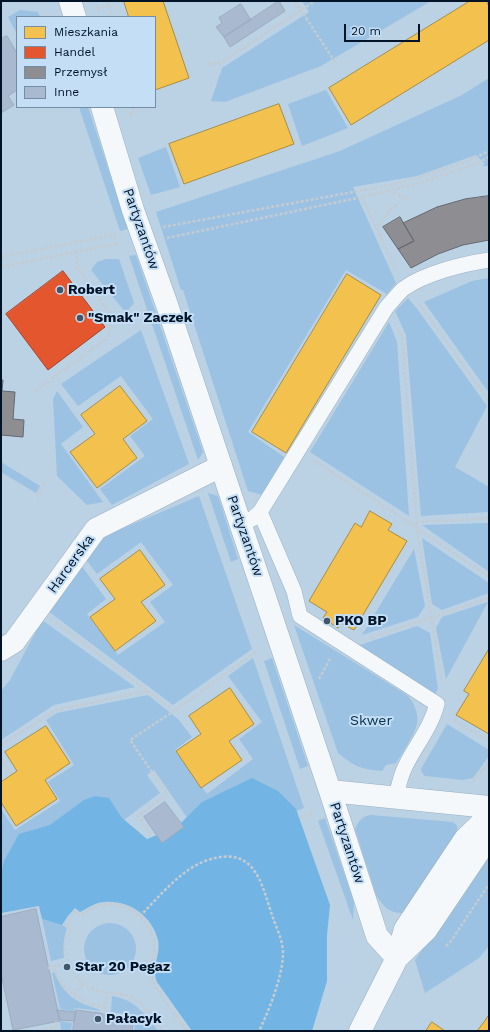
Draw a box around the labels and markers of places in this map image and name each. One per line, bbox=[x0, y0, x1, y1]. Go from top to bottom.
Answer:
place label: Robert bbox=[68, 282, 115, 298]
marker: Robert bbox=[55, 285, 65, 295]
place label: "Smak" Zaczek bbox=[88, 310, 192, 326]
marker: "Smak" Zaczek bbox=[75, 313, 85, 323]
place label: PKO BP bbox=[335, 613, 387, 629]
marker: PKO BP bbox=[322, 616, 332, 626]
place label: Star 20 Pegaz bbox=[75, 959, 170, 975]
marker: Star 20 Pegaz bbox=[62, 962, 72, 972]
place label: Pałacyk bbox=[106, 1011, 162, 1027]
marker: Pałacyk bbox=[93, 1014, 103, 1024]

